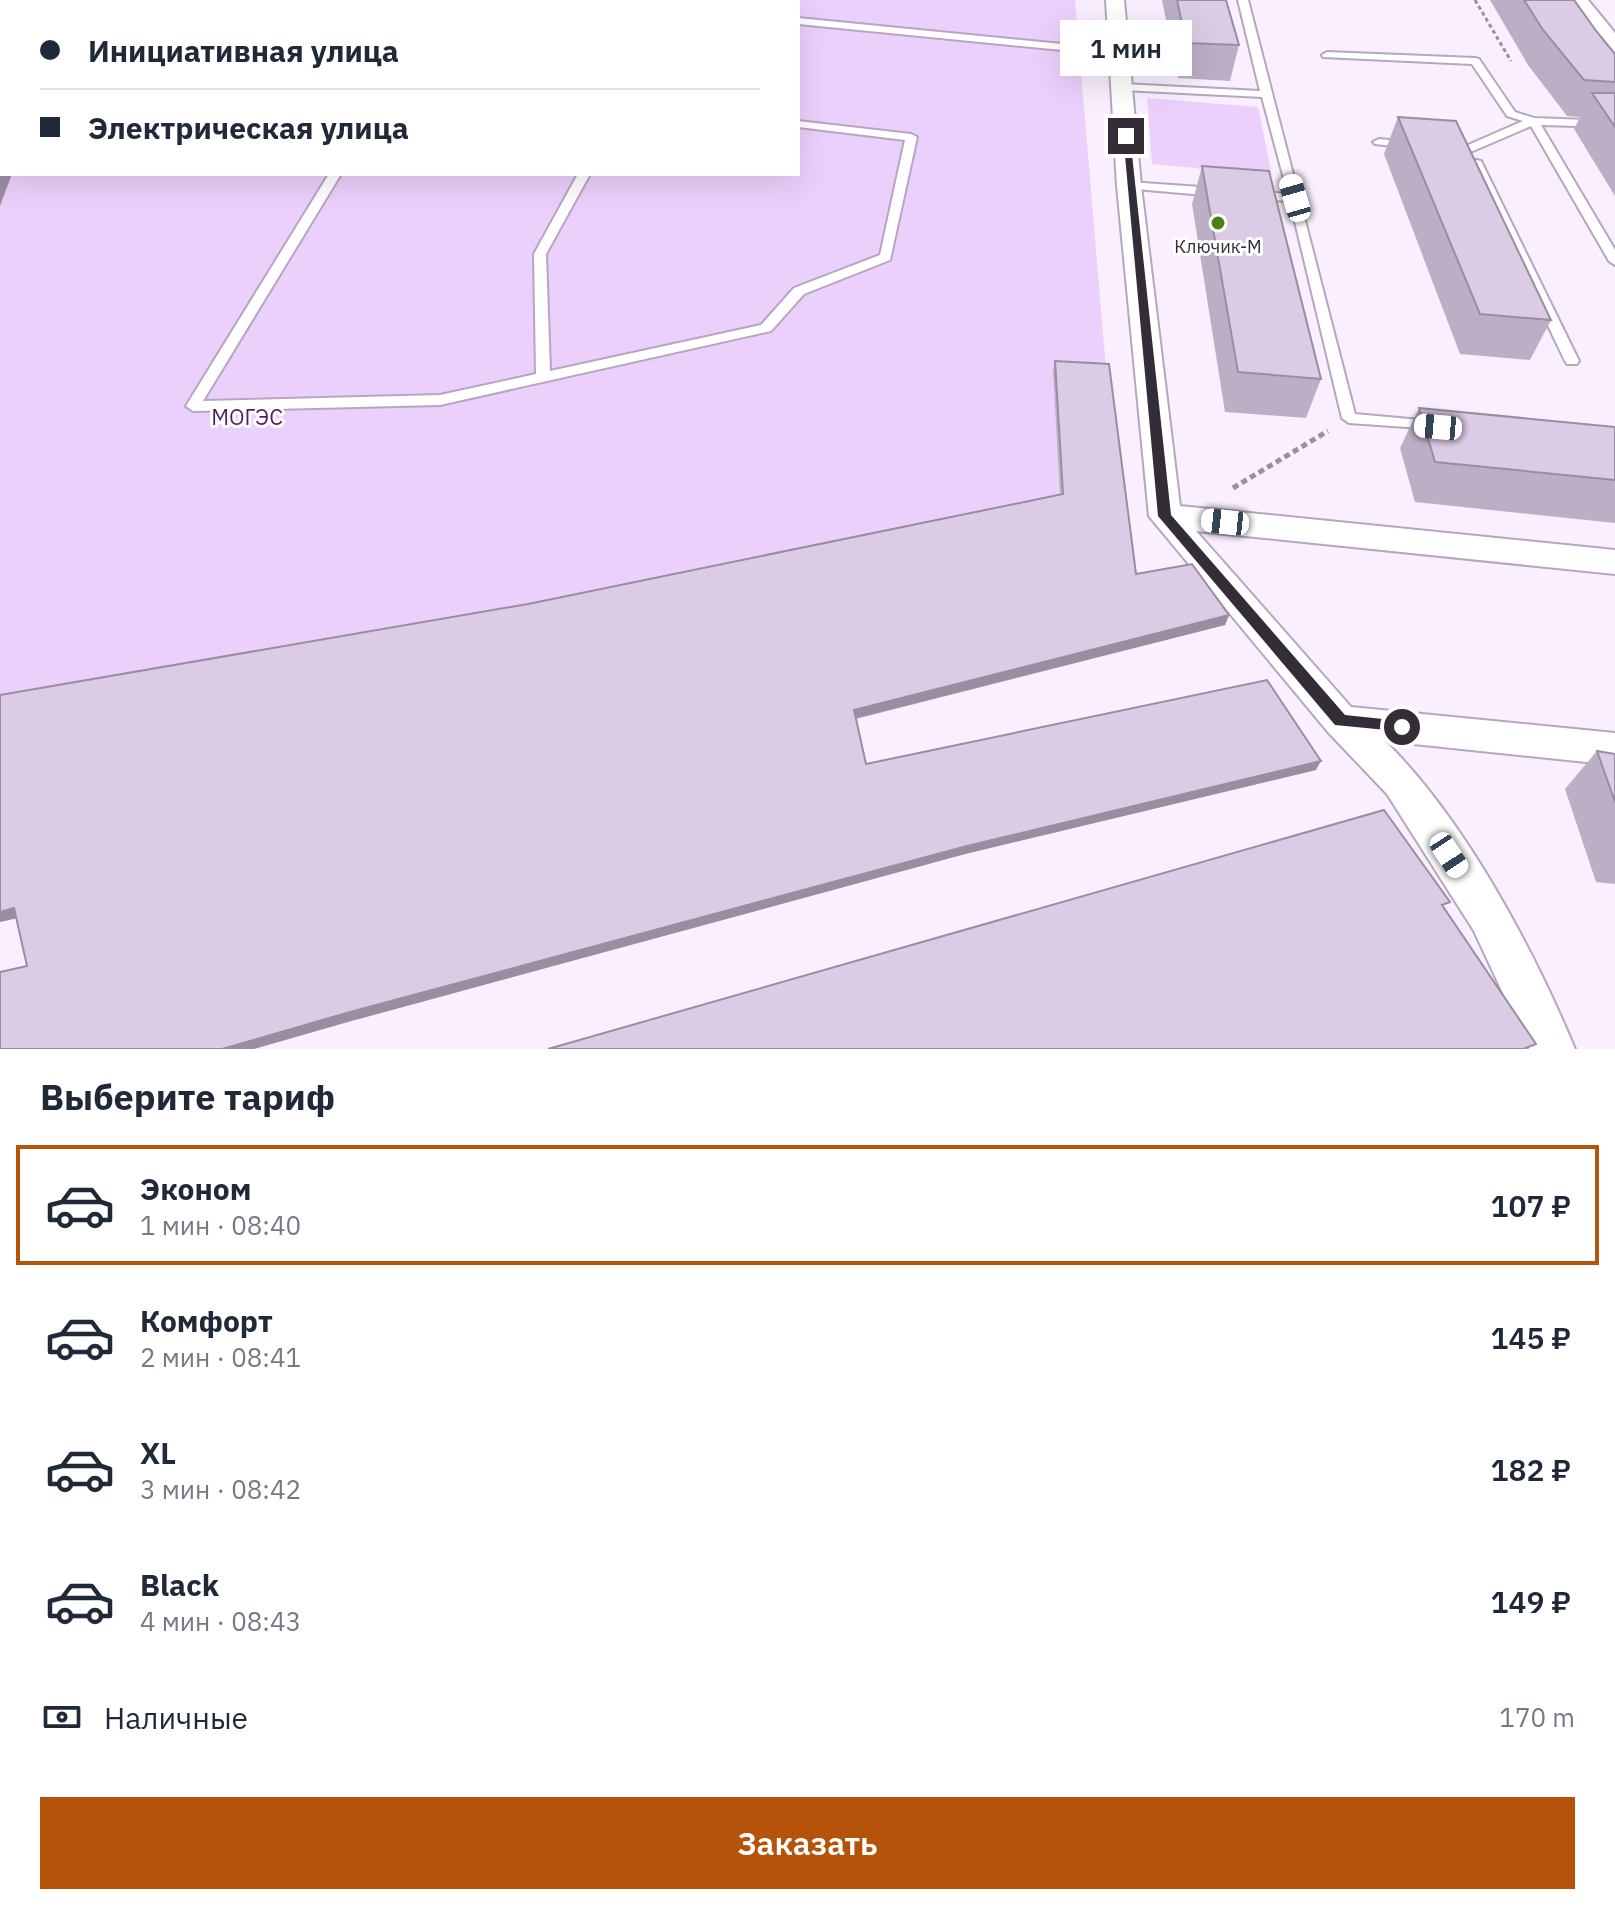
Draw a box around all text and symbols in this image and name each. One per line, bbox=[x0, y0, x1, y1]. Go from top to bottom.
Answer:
callout: 1 мин bbox=[1060, 20, 1192, 76]
text: Инициативная улица bbox=[88, 31, 399, 70]
text: 1 мин bbox=[1090, 31, 1162, 65]
text: Электрическая улица bbox=[88, 108, 409, 147]
route end bbox=[1108, 118, 1144, 154]
car bbox=[1277, 172, 1313, 224]
marker: Ключик-М bbox=[1209, 214, 1227, 232]
place label: Ключик-М bbox=[1174, 235, 1262, 258]
park label: МОГЭС bbox=[211, 402, 283, 431]
car bbox=[1413, 413, 1463, 441]
car bbox=[1200, 508, 1250, 536]
route start bbox=[1384, 709, 1420, 745]
car bbox=[1426, 828, 1472, 882]
text: Выберите тариф bbox=[40, 1073, 335, 1120]
icon: car bbox=[44, 1169, 116, 1241]
text: Эконом bbox=[140, 1169, 251, 1208]
text: 107 ₽ bbox=[1490, 1186, 1571, 1225]
text: 1 мин · 08:40 bbox=[140, 1208, 301, 1242]
icon: car bbox=[44, 1301, 116, 1373]
text: Комфорт bbox=[140, 1301, 273, 1340]
text: 145 ₽ bbox=[1490, 1318, 1571, 1357]
text: 2 мин · 08:41 bbox=[140, 1340, 301, 1374]
icon: car bbox=[44, 1433, 116, 1505]
text: XL bbox=[140, 1433, 176, 1472]
text: 182 ₽ bbox=[1490, 1450, 1571, 1489]
text: 3 мин · 08:42 bbox=[140, 1472, 301, 1506]
icon: car bbox=[44, 1565, 116, 1637]
text: Black bbox=[140, 1565, 219, 1604]
text: 149 ₽ bbox=[1490, 1582, 1571, 1621]
text: 4 мин · 08:43 bbox=[140, 1604, 301, 1638]
icon: cash bbox=[40, 1695, 84, 1739]
text: Наличные bbox=[104, 1698, 248, 1737]
text: 170 m bbox=[1499, 1700, 1575, 1734]
button: Заказать bbox=[40, 1797, 1575, 1889]

